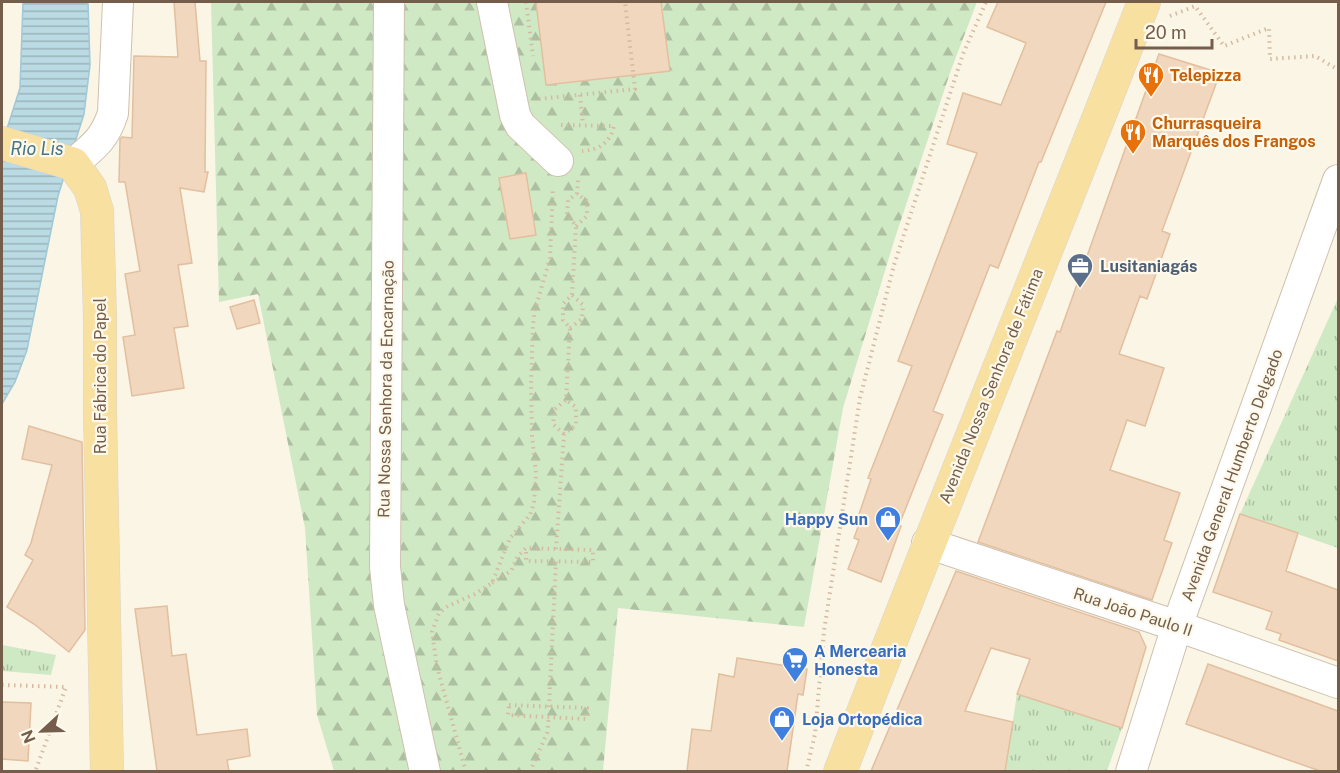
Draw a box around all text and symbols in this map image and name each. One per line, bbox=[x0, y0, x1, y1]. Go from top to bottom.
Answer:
scale bar bbox=[1136, 12, 1212, 50]
text: 20 m bbox=[1145, 22, 1187, 43]
restaurant icon: Telepizza bbox=[1136, 60, 1166, 98]
place label: Telepizza bbox=[1170, 66, 1241, 85]
place label: Churrasqueira Marquês dos Frangos bbox=[1152, 114, 1316, 151]
restaurant icon: Churrasqueira Marquês dos Frangos bbox=[1118, 117, 1148, 155]
water label: Rio Lis bbox=[10, 138, 64, 159]
office icon: Lusitaniagás bbox=[1065, 251, 1095, 289]
place label: Lusitaniagás bbox=[1100, 257, 1197, 276]
street label: Rua Nossa Senhora da Encarnação bbox=[374, 260, 398, 518]
street label: Avenida Nossa Senhora de Fátima bbox=[935, 266, 1047, 506]
street label: Rua Fábrica do Papel bbox=[91, 298, 110, 454]
street label: Avenida General Humberto Delgado bbox=[1177, 346, 1287, 604]
shop icon: Happy Sun bbox=[873, 504, 903, 542]
place label: Happy Sun bbox=[785, 510, 868, 529]
street label: Rua João Paulo II bbox=[1071, 584, 1195, 640]
place label: A Mercearia Honesta bbox=[814, 642, 906, 679]
supermarket icon: A Mercearia Honesta bbox=[780, 645, 810, 683]
north arrow bbox=[12, 701, 72, 761]
shop icon: Loja Ortopédica bbox=[767, 704, 797, 742]
place label: Loja Ortopédica bbox=[802, 710, 922, 729]
text: N bbox=[17, 727, 40, 746]

